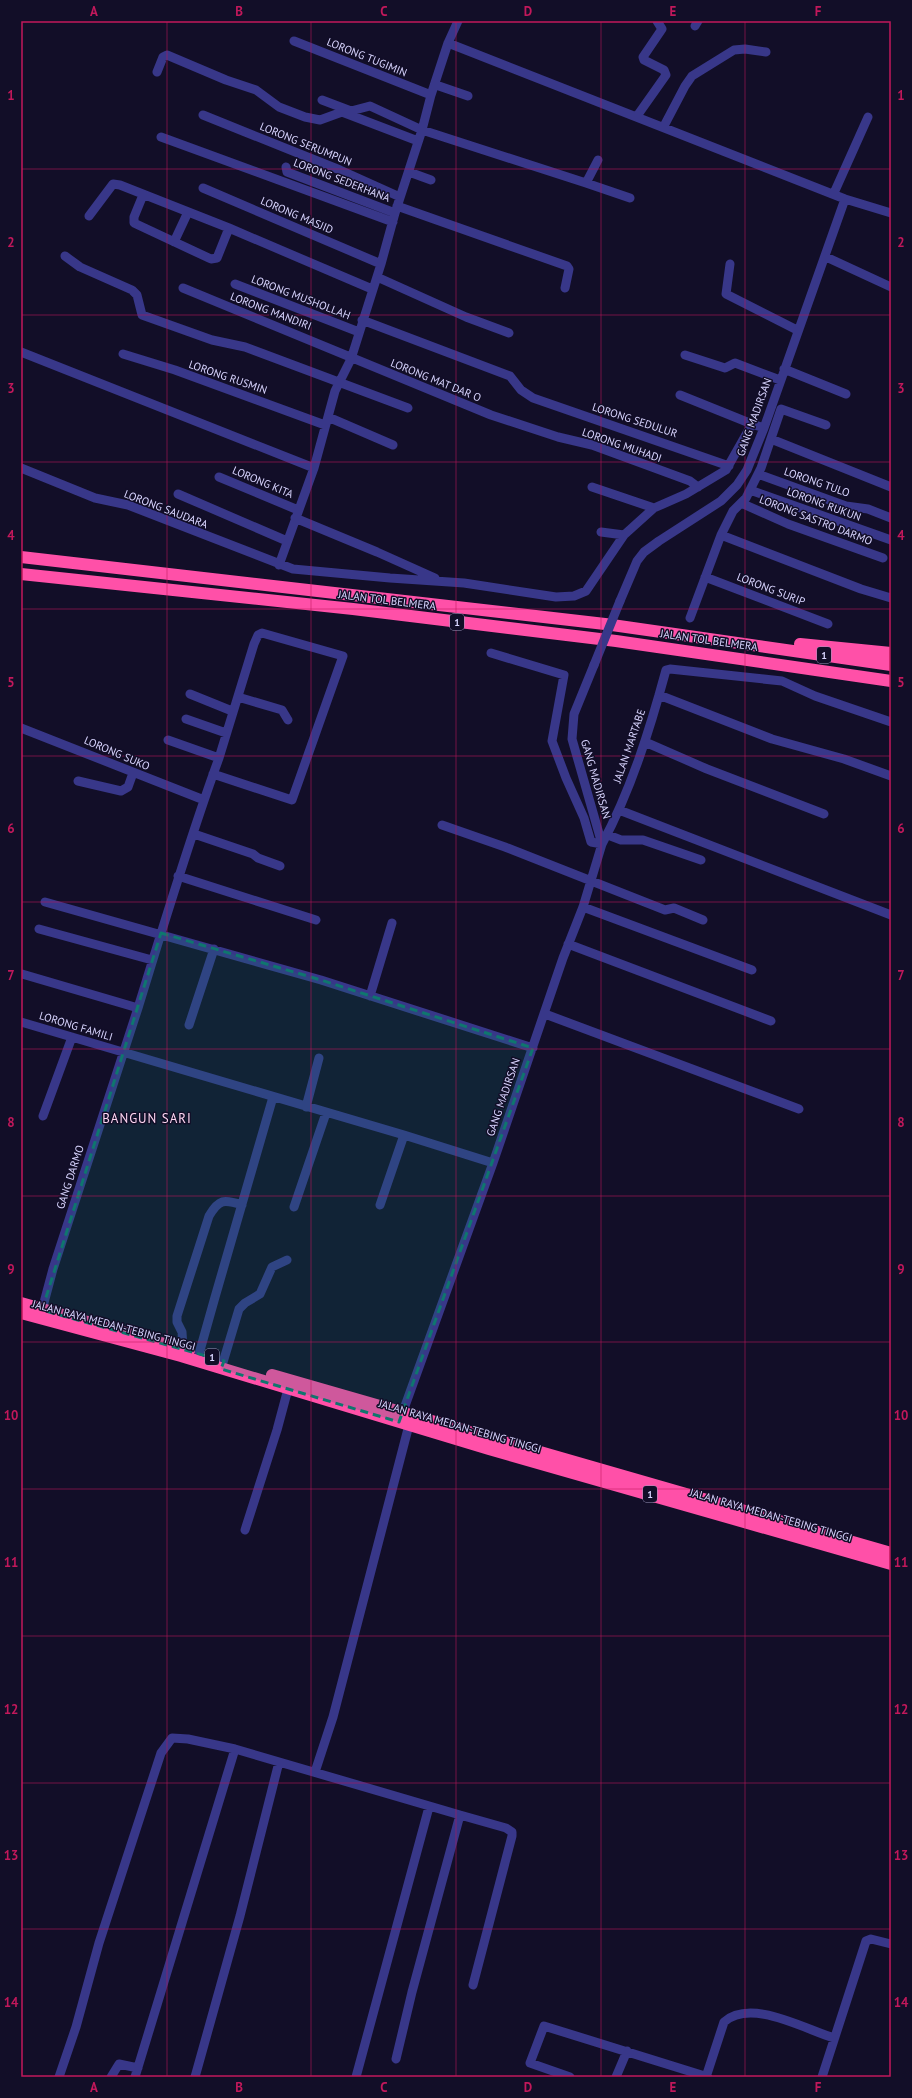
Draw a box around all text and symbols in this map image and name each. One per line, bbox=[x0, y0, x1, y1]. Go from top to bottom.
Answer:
text: A bbox=[90, 3, 98, 20]
text: B bbox=[235, 3, 243, 20]
text: C bbox=[380, 3, 388, 20]
text: D bbox=[524, 3, 532, 20]
text: E bbox=[670, 3, 677, 20]
text: F bbox=[815, 3, 822, 20]
street label: LORONG TUGIMIN bbox=[325, 35, 409, 79]
text: 1 bbox=[7, 87, 15, 104]
text: 1 bbox=[897, 87, 905, 104]
street label: LORONG SERUMPUN bbox=[258, 119, 354, 169]
street label: LORONG SEDERHANA bbox=[292, 155, 393, 205]
street label: LORONG MASJID bbox=[258, 193, 336, 237]
text: 2 bbox=[7, 234, 15, 251]
text: 2 bbox=[897, 234, 905, 251]
street label: LORONG MUSHOLLAH bbox=[249, 272, 353, 322]
street label: LORONG MANDIRI bbox=[228, 289, 314, 333]
street label: LORONG MAT DAR O bbox=[389, 355, 483, 405]
street label: LORONG RUSMIN bbox=[187, 357, 269, 397]
street label: GANG MADIRSAN bbox=[733, 376, 775, 458]
text: 3 bbox=[7, 380, 15, 397]
text: 3 bbox=[897, 380, 905, 397]
street label: LORONG SEDULUR bbox=[591, 400, 680, 440]
street label: LORONG MUHADI bbox=[580, 425, 664, 465]
street label: LORONG KITA bbox=[230, 463, 296, 501]
street label: LORONG TULO bbox=[782, 464, 852, 500]
street label: LORONG RUKUN bbox=[785, 484, 863, 524]
street label: LORONG SAUDARA bbox=[122, 487, 210, 532]
street label: LORONG SASTRO DARMO bbox=[757, 492, 875, 548]
text: 4 bbox=[7, 527, 15, 544]
text: 4 bbox=[897, 527, 905, 544]
street label: LORONG SURIP bbox=[735, 570, 807, 608]
street label: JALAN TOL BELMERA bbox=[336, 587, 437, 613]
road number: 1 bbox=[450, 614, 464, 630]
street label: JALAN TOL BELMERA bbox=[658, 626, 759, 654]
road number: 1 bbox=[817, 647, 831, 663]
text: 5 bbox=[7, 674, 15, 691]
text: 5 bbox=[897, 674, 905, 691]
street label: JALAN MARTABE bbox=[609, 707, 648, 786]
street label: LORONG SUKO bbox=[82, 733, 152, 773]
street label: GANG MADIRSAN bbox=[578, 738, 614, 820]
text: 6 bbox=[7, 820, 15, 837]
text: 6 bbox=[897, 820, 905, 837]
text: 7 bbox=[7, 967, 15, 984]
text: 7 bbox=[897, 967, 905, 984]
street label: LORONG FAMILI bbox=[38, 1008, 114, 1044]
street label: GANG MADIRSAN bbox=[483, 1056, 523, 1138]
district label: BANGUN SARI bbox=[102, 1110, 192, 1127]
text: 8 bbox=[7, 1114, 15, 1131]
text: 8 bbox=[897, 1114, 905, 1131]
street label: GANG DARMO bbox=[53, 1143, 87, 1211]
text: 9 bbox=[7, 1261, 15, 1278]
text: 9 bbox=[897, 1261, 905, 1278]
street label: JALAN RAYA MEDAN-TEBING TINGGI bbox=[30, 1296, 197, 1354]
road number: 1 bbox=[205, 1349, 219, 1365]
street label: JALAN RAYA MEDAN-TEBING TINGGI bbox=[376, 1396, 543, 1456]
text: 10 bbox=[4, 1407, 18, 1424]
text: 10 bbox=[894, 1407, 908, 1424]
street label: JALAN RAYA MEDAN-TEBING TINGGI bbox=[687, 1485, 854, 1545]
road number: 1 bbox=[643, 1486, 657, 1502]
text: 11 bbox=[4, 1554, 18, 1571]
text: 11 bbox=[894, 1554, 908, 1571]
text: 12 bbox=[4, 1701, 18, 1718]
text: 12 bbox=[894, 1701, 908, 1718]
text: 13 bbox=[4, 1847, 18, 1864]
text: 13 bbox=[894, 1847, 908, 1864]
text: 14 bbox=[4, 1994, 19, 2011]
text: 14 bbox=[894, 1994, 909, 2011]
text: A bbox=[90, 2079, 98, 2096]
text: B bbox=[235, 2079, 243, 2096]
text: C bbox=[380, 2079, 388, 2096]
text: D bbox=[524, 2079, 532, 2096]
text: E bbox=[670, 2079, 677, 2096]
text: F bbox=[815, 2079, 822, 2096]

